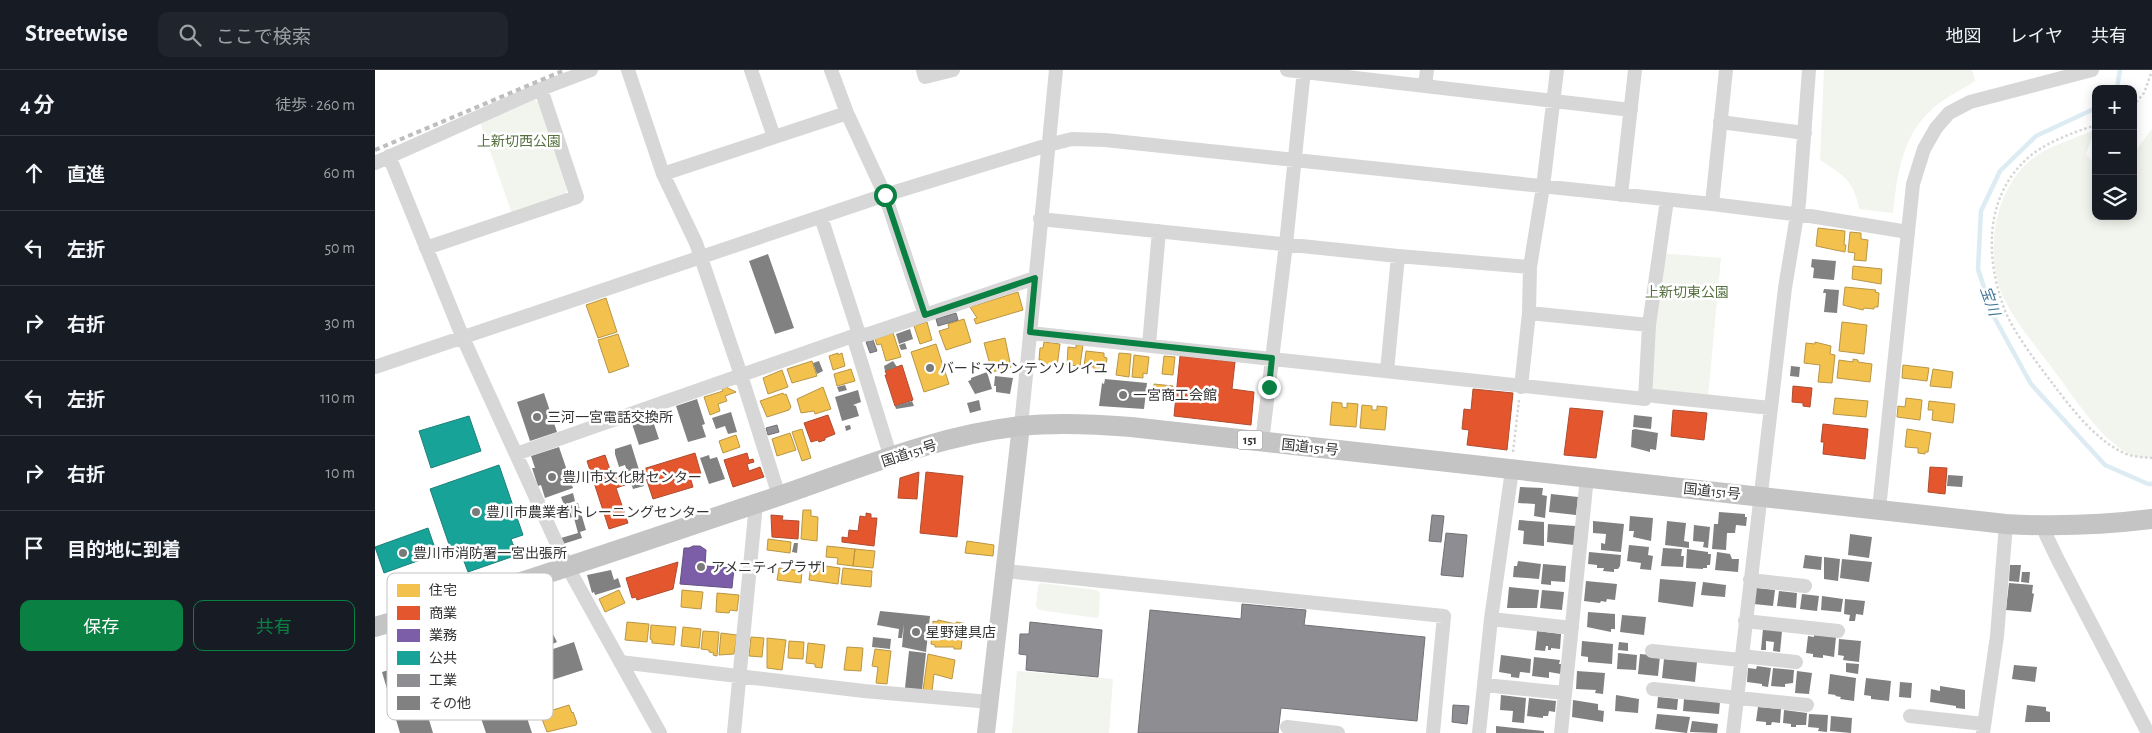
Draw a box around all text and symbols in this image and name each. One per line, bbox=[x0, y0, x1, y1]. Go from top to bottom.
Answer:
search box bbox=[158, 12, 508, 57]
icon: search bbox=[176, 21, 204, 49]
text: Streetwise bbox=[25, 22, 128, 46]
text: ここで検索 bbox=[216, 28, 311, 47]
text: 地図 bbox=[1946, 28, 1982, 46]
text: レイヤ bbox=[2010, 28, 2063, 46]
text: 共有 bbox=[2091, 28, 2127, 46]
map controls bbox=[2092, 85, 2137, 220]
button: + bbox=[2092, 85, 2137, 130]
text: 4 分 bbox=[20, 95, 55, 116]
text: 徒歩 · 260 m bbox=[275, 97, 355, 113]
button: − bbox=[2092, 130, 2137, 175]
park label: 上新切西公園 bbox=[477, 134, 561, 149]
icon: ahead bbox=[20, 159, 48, 187]
text: 60 m bbox=[324, 165, 355, 181]
text: 直進 bbox=[67, 166, 105, 185]
button: layers bbox=[2092, 175, 2137, 220]
route start bbox=[874, 184, 897, 207]
icon: left bbox=[20, 234, 48, 262]
text: 50 m bbox=[324, 240, 355, 256]
text: 左折 bbox=[67, 241, 105, 260]
water label: 宝川 bbox=[1977, 284, 2003, 320]
park label: 上新切東公園 bbox=[1645, 285, 1729, 300]
icon: right bbox=[20, 309, 48, 337]
text: 30 m bbox=[325, 315, 355, 331]
text: 右折 bbox=[67, 316, 105, 335]
place label: バードマウンテンソレイユ bbox=[940, 361, 1108, 376]
marker: バードマウンテンソレイユ bbox=[924, 362, 936, 374]
route end bbox=[1258, 376, 1281, 399]
icon: left bbox=[20, 384, 48, 412]
place label: 一宮商工会館 bbox=[1133, 388, 1217, 403]
marker: 一宮商工会館 bbox=[1117, 389, 1129, 401]
text: 110 m bbox=[320, 390, 355, 406]
text: 左折 bbox=[67, 391, 105, 410]
place label: 三河一宮電話交換所 bbox=[547, 409, 673, 425]
marker: 三河一宮電話交換所 bbox=[531, 411, 543, 423]
road number: 151 bbox=[1237, 430, 1263, 450]
street label: 国道151号 bbox=[880, 437, 939, 469]
street label: 国道151号 bbox=[1281, 437, 1339, 458]
icon: right bbox=[20, 459, 48, 487]
text: 10 m bbox=[326, 465, 355, 481]
text: 右折 bbox=[67, 466, 105, 485]
place label: 豊川市文化財センター bbox=[562, 470, 702, 485]
marker: 豊川市文化財センター bbox=[546, 471, 558, 483]
street label: 国道151号 bbox=[1683, 481, 1741, 502]
place label: 豊川市農業者トレーニングセンター bbox=[486, 505, 710, 520]
marker: 豊川市農業者トレーニングセンター bbox=[470, 506, 482, 518]
icon: arrive bbox=[20, 534, 48, 562]
text: 目的地に到着 bbox=[67, 541, 181, 560]
place label: 豊川市消防署一宮出張所 bbox=[413, 546, 567, 561]
marker: 豊川市消防署一宮出張所 bbox=[397, 547, 409, 559]
place label: アメニティプラザI bbox=[711, 560, 825, 575]
marker: アメニティプラザI bbox=[695, 561, 707, 573]
legend bbox=[387, 573, 553, 720]
text: 住宅 bbox=[429, 583, 457, 598]
button: 保存 bbox=[20, 600, 183, 651]
button: 共有 bbox=[193, 600, 355, 651]
text: 商業 bbox=[429, 606, 457, 621]
place label: 星野建具店 bbox=[926, 625, 996, 640]
marker: 星野建具店 bbox=[910, 626, 922, 638]
text: 業務 bbox=[429, 628, 457, 643]
text: 公共 bbox=[429, 651, 457, 666]
text: 工業 bbox=[429, 673, 457, 688]
text: その他 bbox=[429, 696, 471, 711]

